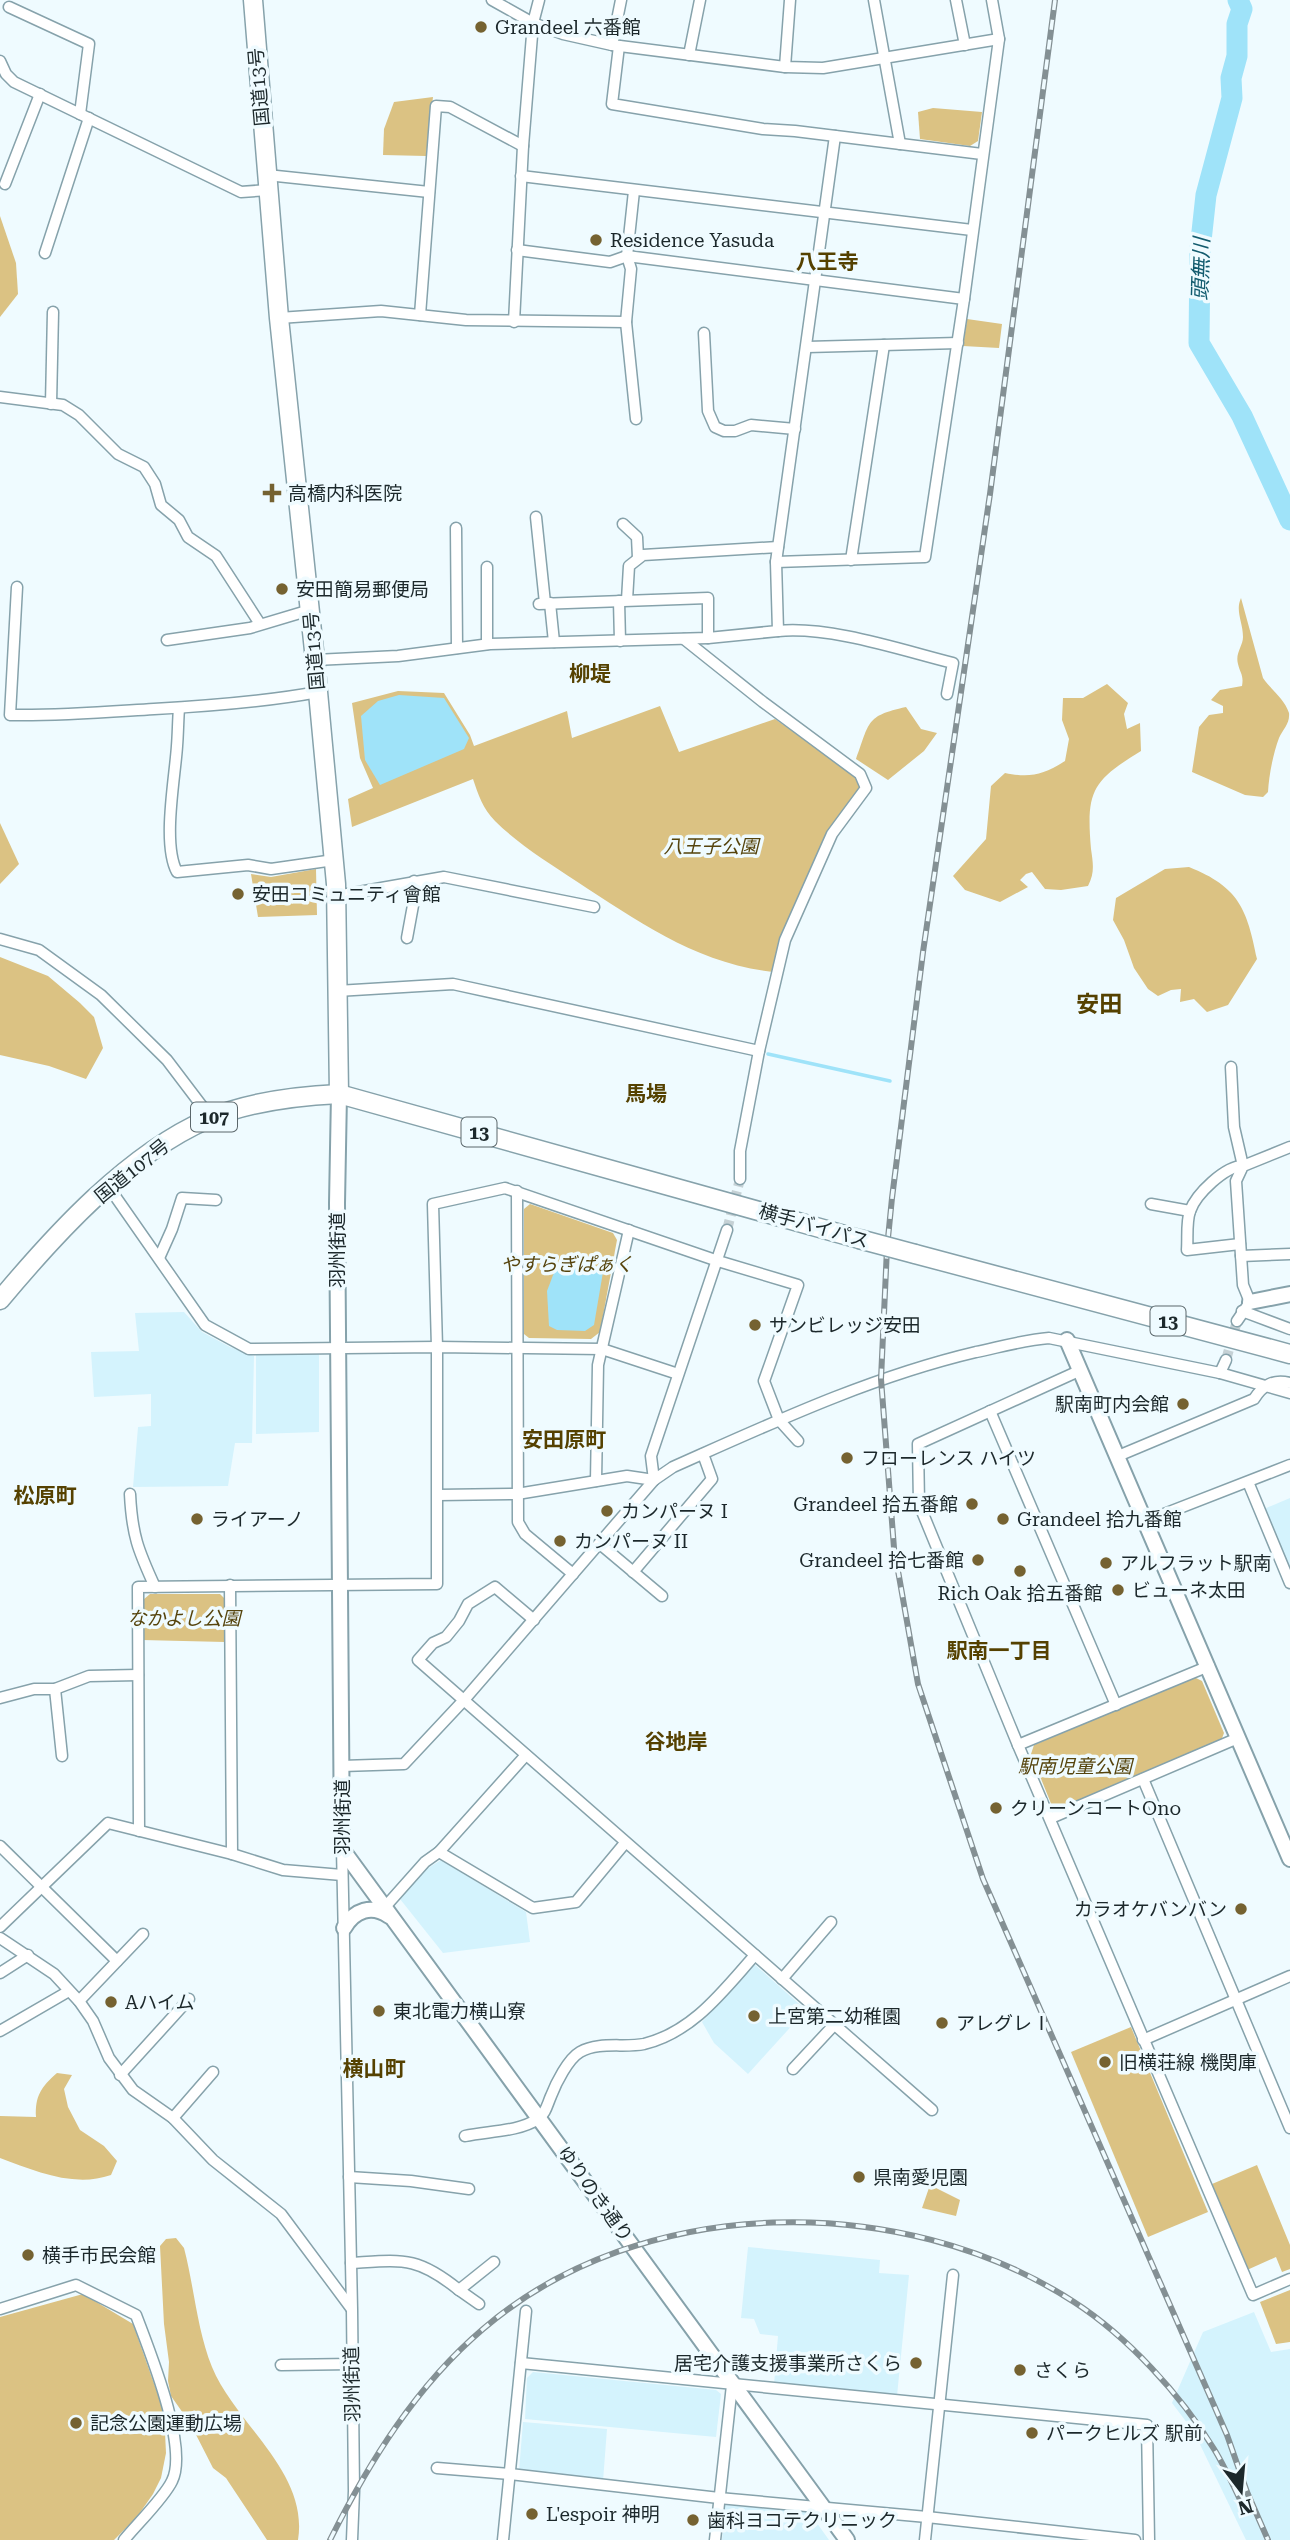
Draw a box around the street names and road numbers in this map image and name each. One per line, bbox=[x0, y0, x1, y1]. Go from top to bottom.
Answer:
street label: 国道13号 bbox=[244, 47, 274, 127]
street label: 国道13号 bbox=[299, 611, 329, 691]
road number: 107 bbox=[191, 1102, 237, 1132]
road number: 13 bbox=[462, 1118, 496, 1147]
street label: 国道107号 bbox=[90, 1134, 174, 1208]
street label: 横手バイパス bbox=[756, 1199, 872, 1253]
street label: 羽州街道 bbox=[326, 1212, 349, 1288]
road number: 13 bbox=[1150, 1306, 1186, 1336]
street label: 羽州街道 bbox=[331, 1779, 354, 1855]
street label: ゆりのき通り bbox=[552, 2141, 638, 2247]
street label: 羽州街道 bbox=[340, 2346, 364, 2422]

